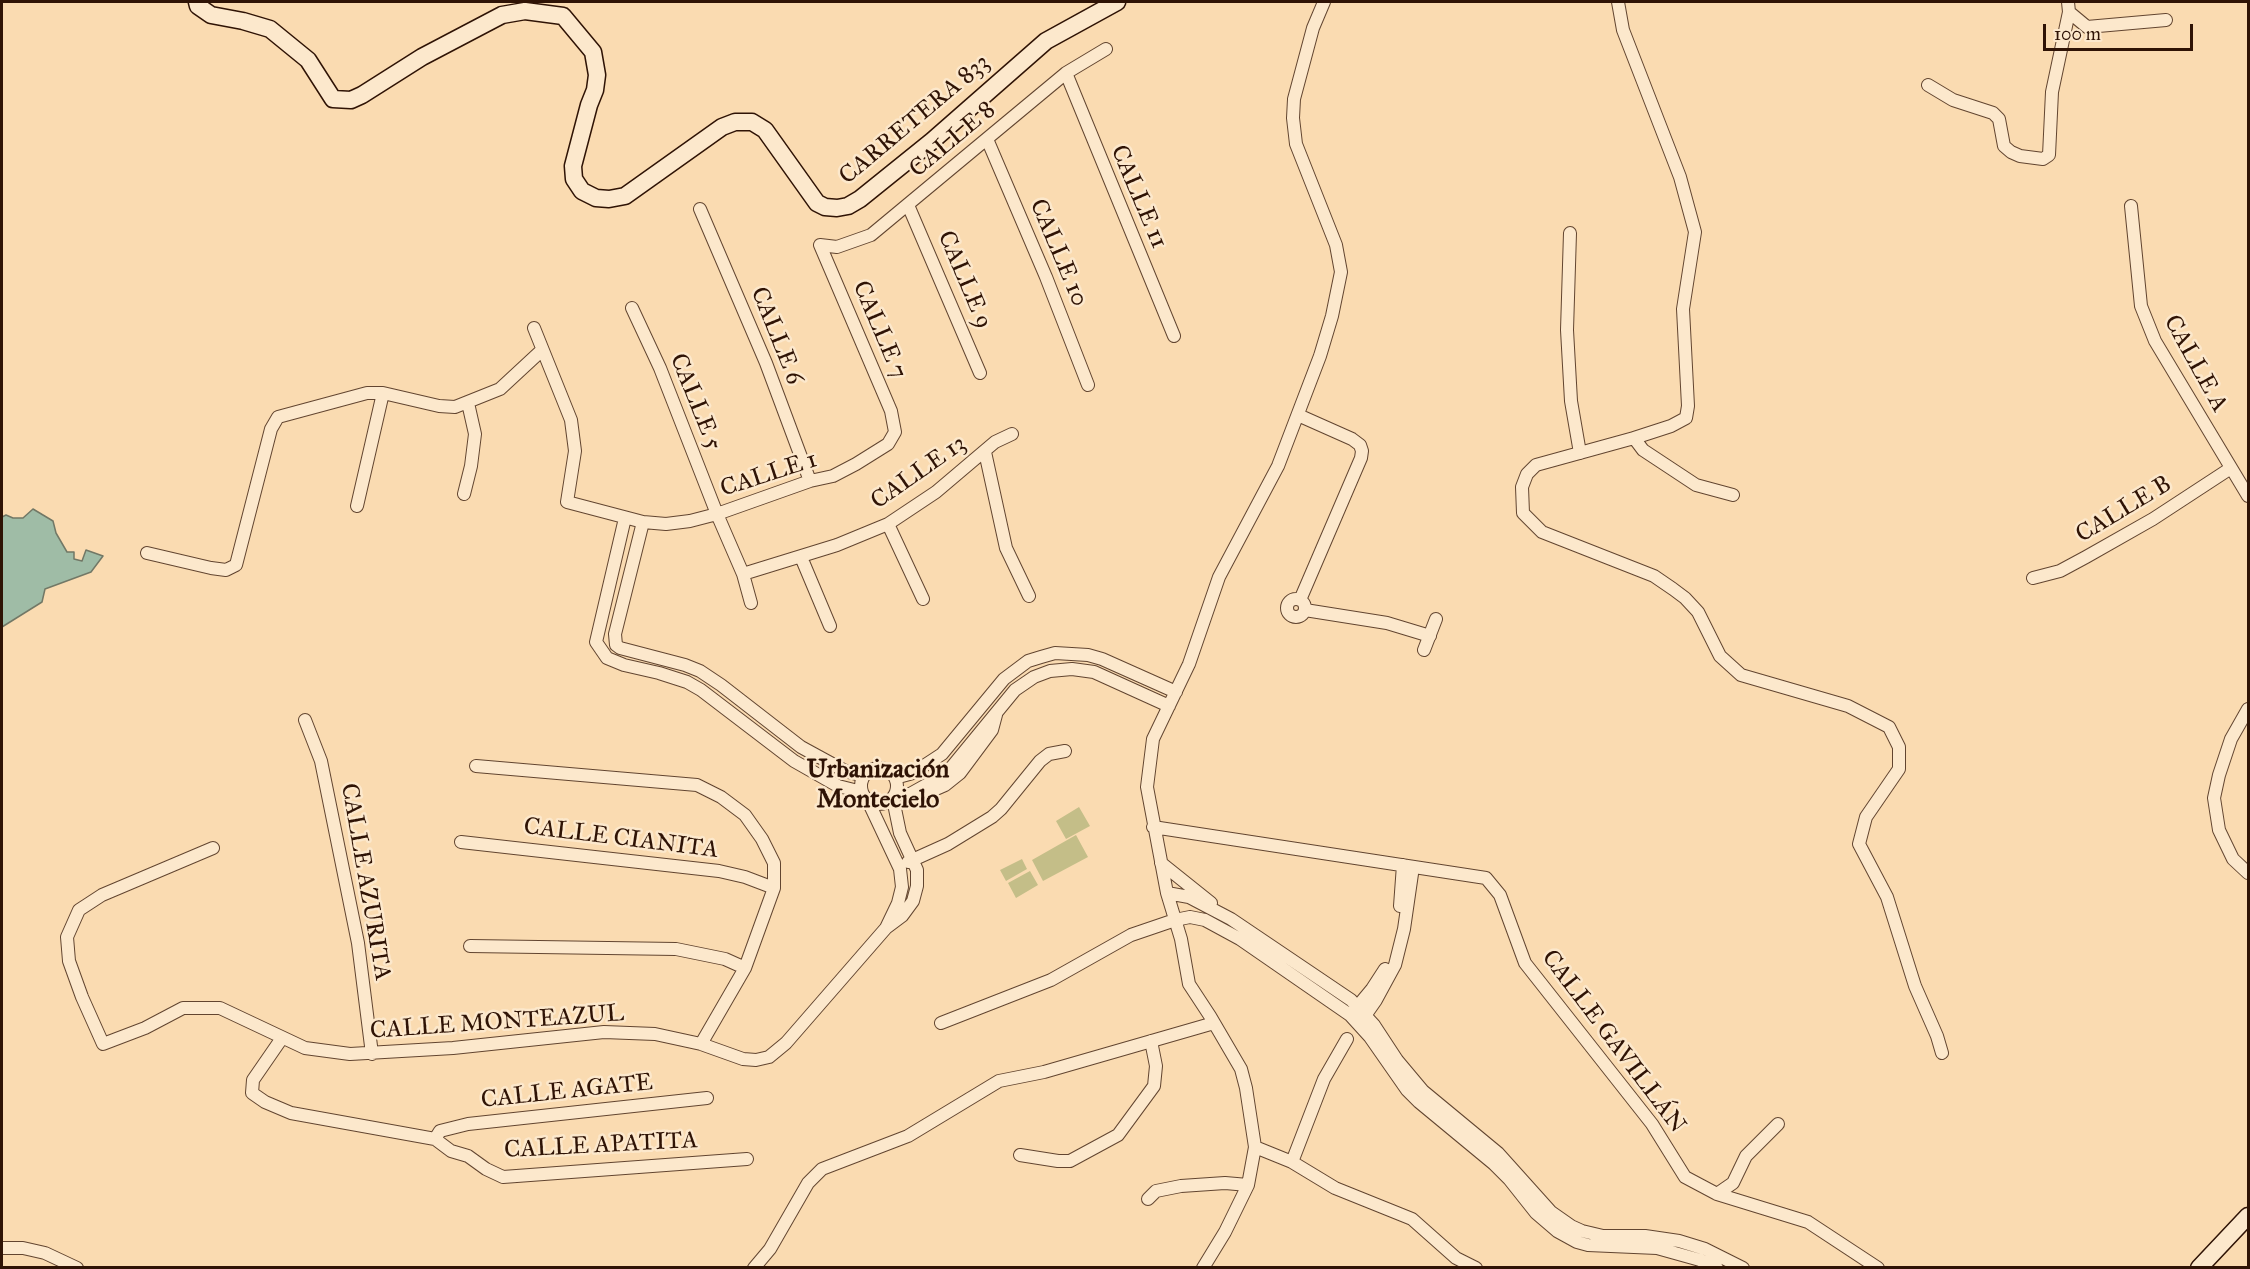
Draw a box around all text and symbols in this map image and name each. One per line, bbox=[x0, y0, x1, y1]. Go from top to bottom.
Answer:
scale bar bbox=[2046, 12, 2196, 50]
text: 100 m bbox=[2054, 23, 2101, 45]
street label: CARRETERA 833 bbox=[834, 49, 996, 191]
street label: CALLE 8 bbox=[904, 96, 1002, 184]
street label: CALLE 11 bbox=[1103, 141, 1173, 253]
street label: CALLE 10 bbox=[1023, 195, 1093, 311]
street label: CALLE 9 bbox=[931, 227, 997, 333]
street label: CALLE 7 bbox=[846, 277, 912, 383]
street label: CALLE 6 bbox=[743, 283, 809, 389]
street label: CALLE A bbox=[2157, 310, 2233, 418]
street label: CALLE 5 bbox=[663, 350, 727, 454]
street label: CALLE 13 bbox=[866, 430, 972, 516]
street label: CALLE 1 bbox=[717, 446, 821, 504]
street label: CALLE B bbox=[2071, 470, 2177, 550]
district label: Urbanización Montecielo bbox=[807, 755, 949, 816]
street label: CALLE AZURITA bbox=[333, 781, 397, 983]
street label: CALLE CIANITA bbox=[522, 813, 720, 865]
street label: CALLE GAVILLÁN bbox=[1535, 945, 1691, 1139]
street label: CALLE MONTEAZUL bbox=[369, 1000, 625, 1046]
street label: CALLE AGATE bbox=[480, 1069, 654, 1115]
street label: CALLE APATITA bbox=[503, 1127, 699, 1165]

